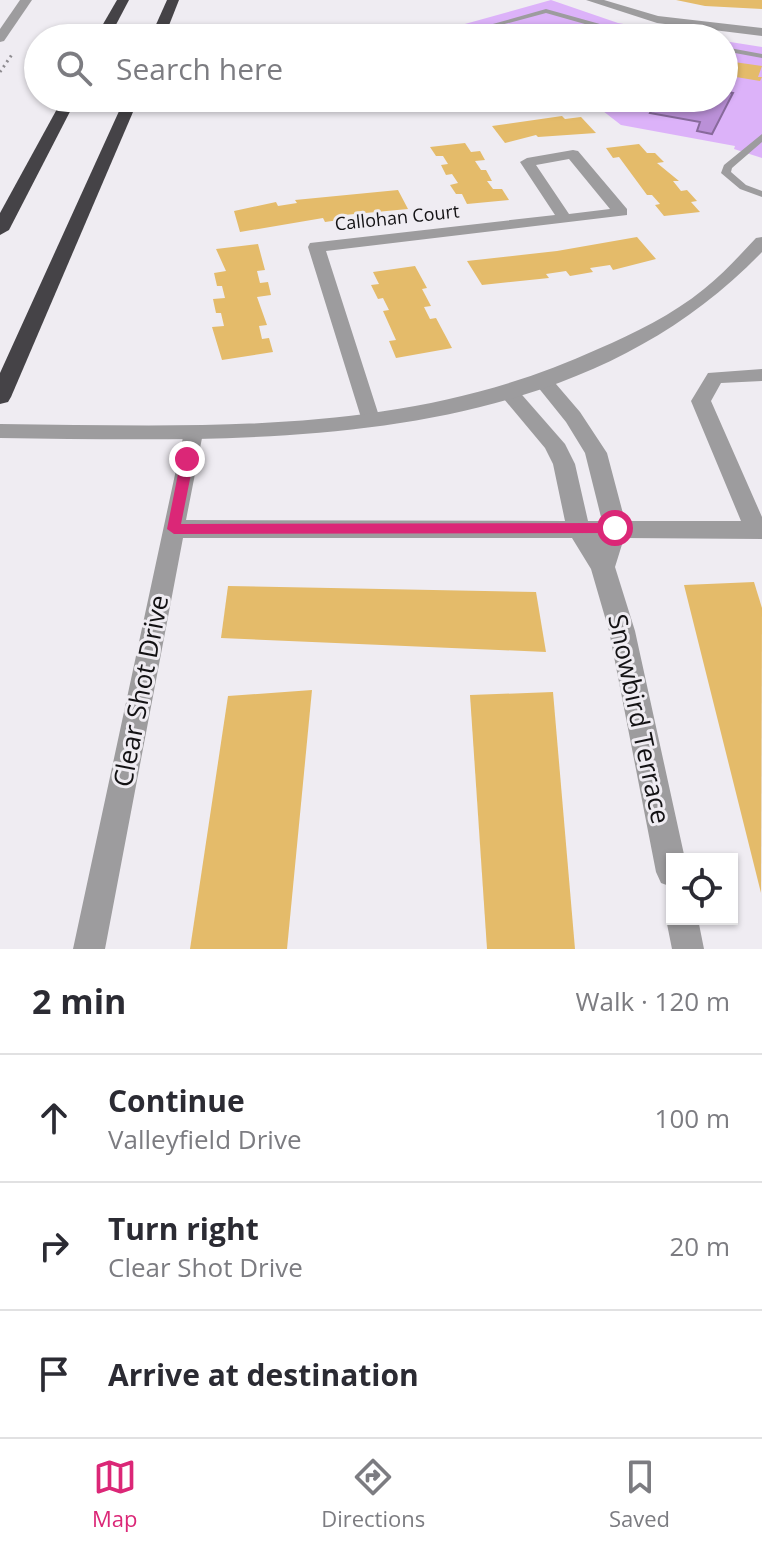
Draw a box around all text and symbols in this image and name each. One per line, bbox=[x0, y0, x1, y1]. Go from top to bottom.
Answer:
search box bbox=[24, 24, 738, 112]
icon: search bbox=[52, 46, 96, 90]
text: Search here bbox=[116, 48, 283, 89]
street label: Callohan Court bbox=[333, 199, 460, 235]
route end bbox=[169, 441, 205, 477]
route start bbox=[597, 510, 633, 546]
street label: Clear Shot Drive bbox=[104, 592, 176, 790]
street label: Snowbird Terrace bbox=[600, 611, 680, 827]
map controls bbox=[666, 853, 738, 925]
button: locate bbox=[666, 853, 738, 925]
text: 2 min bbox=[32, 978, 126, 1024]
text: Walk · 120 m bbox=[576, 983, 730, 1019]
text: Continue bbox=[108, 1080, 245, 1121]
icon: ahead bbox=[32, 1096, 76, 1140]
text: 100 m bbox=[655, 1100, 730, 1136]
text: Valleyfield Drive bbox=[108, 1121, 301, 1157]
text: Turn right bbox=[108, 1208, 259, 1249]
icon: right bbox=[32, 1224, 76, 1268]
text: 20 m bbox=[669, 1228, 730, 1264]
text: Clear Shot Drive bbox=[108, 1249, 303, 1285]
icon: arrive bbox=[32, 1352, 76, 1396]
text: Arrive at destination bbox=[108, 1354, 419, 1395]
tab: Map bbox=[92, 1455, 137, 1533]
tab: Directions bbox=[321, 1455, 425, 1533]
tab: Saved bbox=[609, 1455, 670, 1533]

